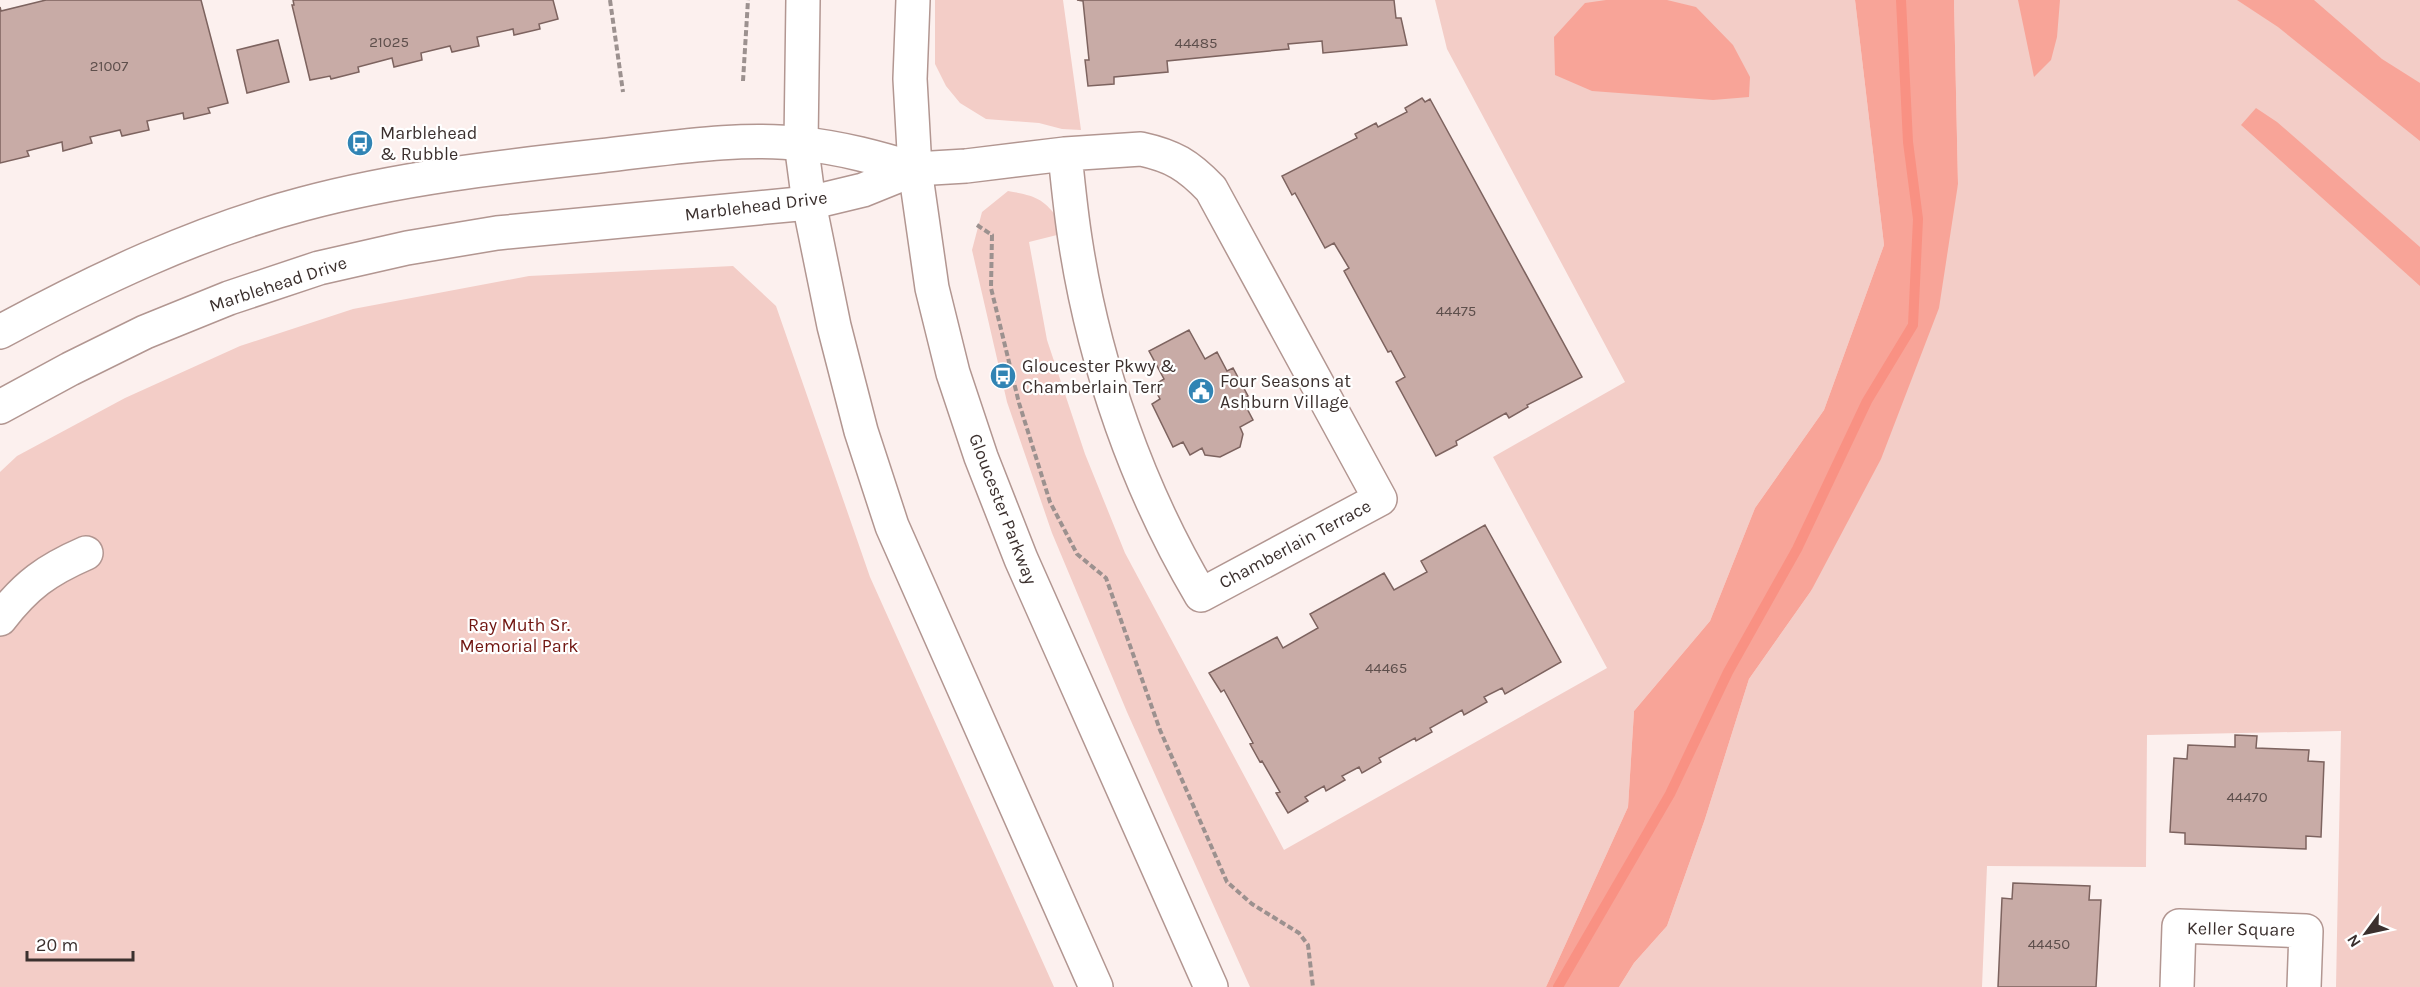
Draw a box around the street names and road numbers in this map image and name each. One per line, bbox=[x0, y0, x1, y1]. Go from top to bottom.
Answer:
street label: Marblehead Drive bbox=[683, 186, 829, 226]
street label: Marblehead Drive bbox=[206, 251, 350, 317]
street label: Gloucester Parkway bbox=[964, 430, 1042, 588]
street label: Chamberlain Terrace bbox=[1215, 495, 1375, 593]
street label: Keller Square bbox=[2187, 917, 2295, 941]

